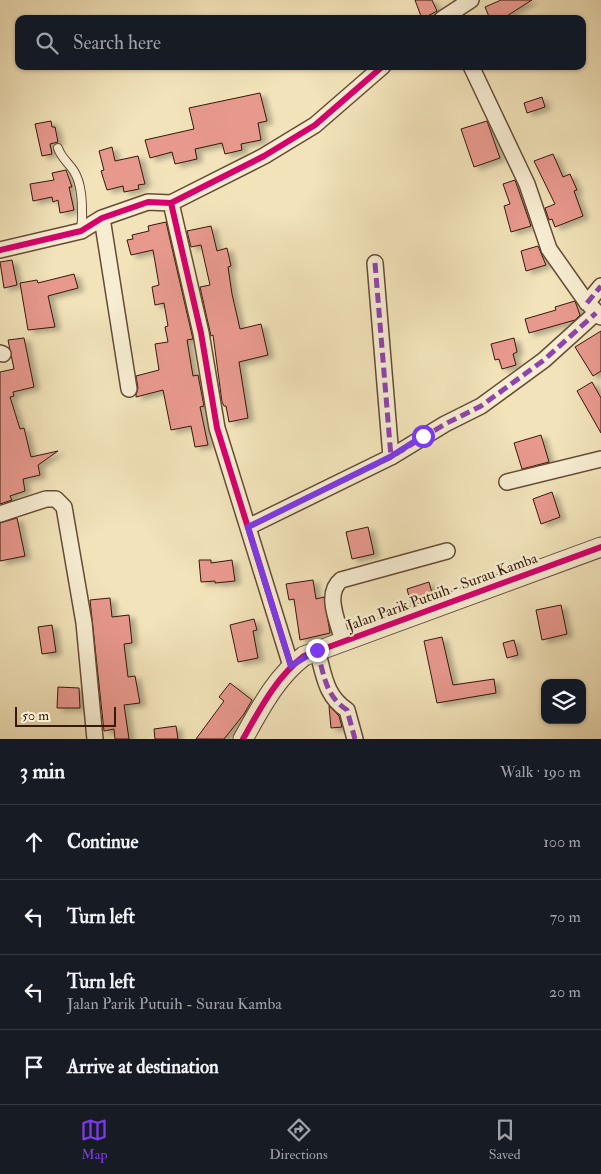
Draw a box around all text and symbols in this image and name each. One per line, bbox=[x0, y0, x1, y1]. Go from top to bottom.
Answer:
search box bbox=[15, 15, 586, 70]
icon: search bbox=[33, 29, 61, 57]
text: Search here bbox=[73, 31, 161, 55]
route start bbox=[412, 425, 435, 448]
street label: Jalan Parik Putuih - Surau Kamba bbox=[343, 548, 541, 637]
route end bbox=[306, 639, 329, 662]
map controls bbox=[541, 679, 586, 724]
button: layers bbox=[541, 679, 586, 724]
scale bar bbox=[15, 704, 116, 727]
text: 50 m bbox=[22, 707, 49, 724]
text: 3 min bbox=[20, 758, 65, 785]
text: Walk · 190 m bbox=[500, 762, 581, 782]
icon: ahead bbox=[20, 828, 48, 856]
text: Continue bbox=[67, 830, 138, 854]
text: 100 m bbox=[543, 832, 581, 852]
icon: left bbox=[20, 903, 48, 931]
text: Turn left bbox=[67, 905, 135, 929]
text: 70 m bbox=[550, 907, 581, 927]
text: Turn left bbox=[67, 970, 135, 994]
icon: left bbox=[20, 978, 48, 1006]
text: 20 m bbox=[549, 982, 581, 1002]
text: Jalan Parik Putuih - Surau Kamba bbox=[67, 994, 282, 1014]
icon: arrive bbox=[20, 1053, 48, 1081]
text: Arrive at destination bbox=[67, 1055, 219, 1079]
tab: Map bbox=[80, 1116, 108, 1163]
tab: Directions bbox=[269, 1116, 328, 1163]
tab: Saved bbox=[489, 1116, 521, 1163]

